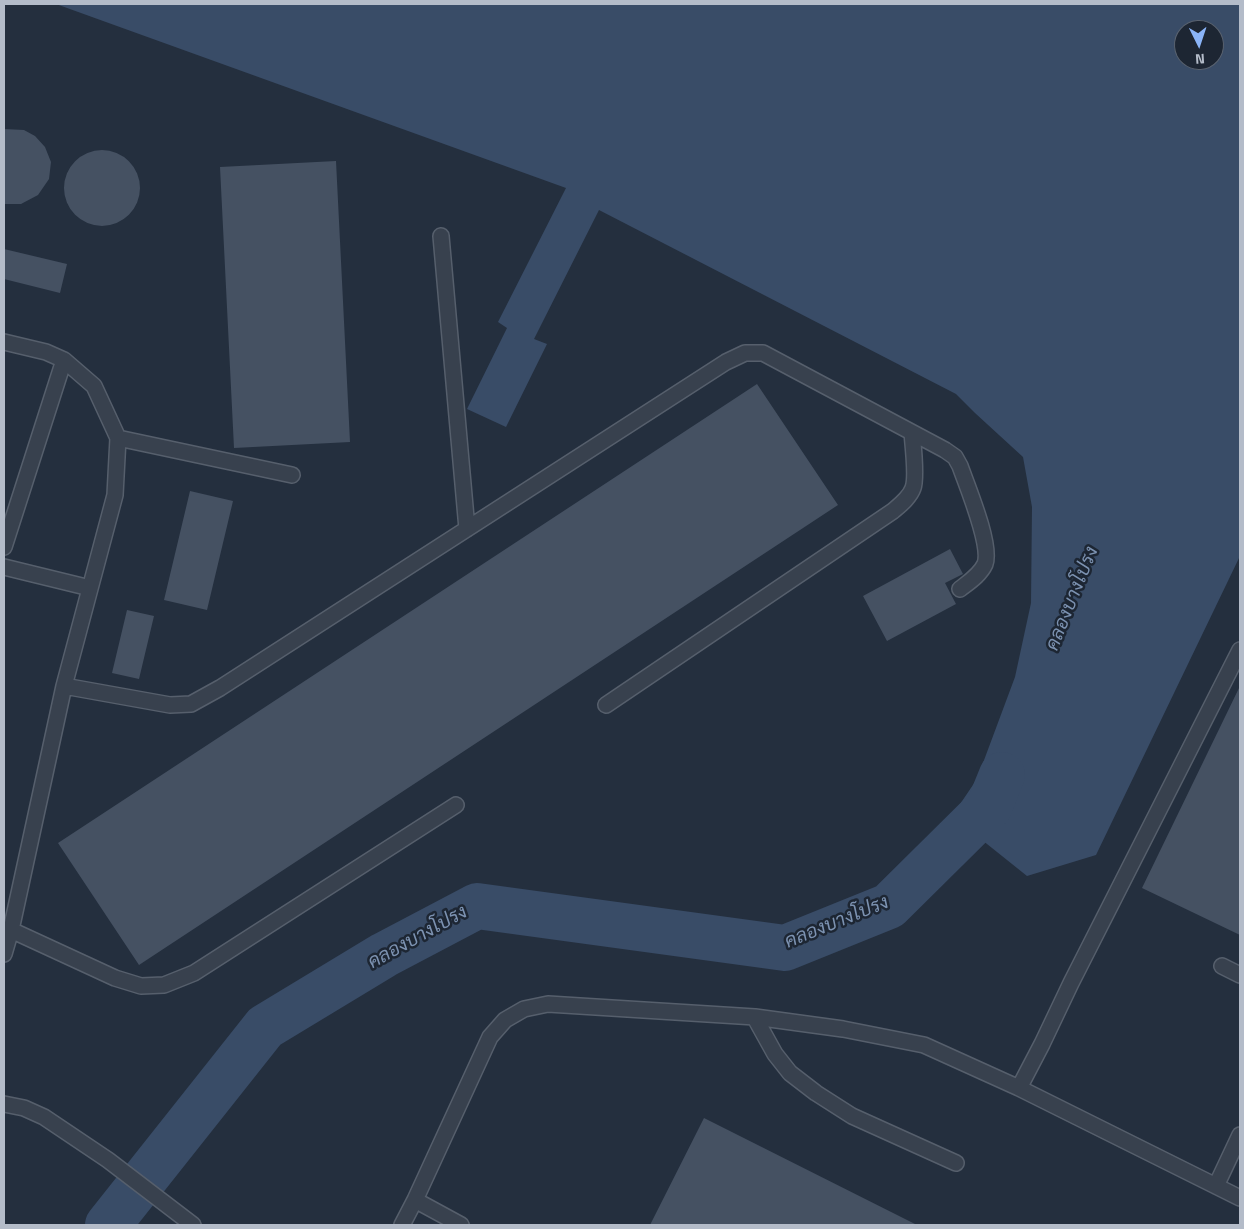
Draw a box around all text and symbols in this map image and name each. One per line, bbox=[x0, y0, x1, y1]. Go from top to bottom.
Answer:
north arrow bbox=[1174, 20, 1224, 70]
text: N bbox=[1194, 49, 1206, 70]
water label: คลองบางโปรง bbox=[1042, 544, 1104, 654]
water label: คลองบางโปรง bbox=[782, 892, 892, 954]
water label: คลองบางโปรง bbox=[364, 901, 472, 975]

